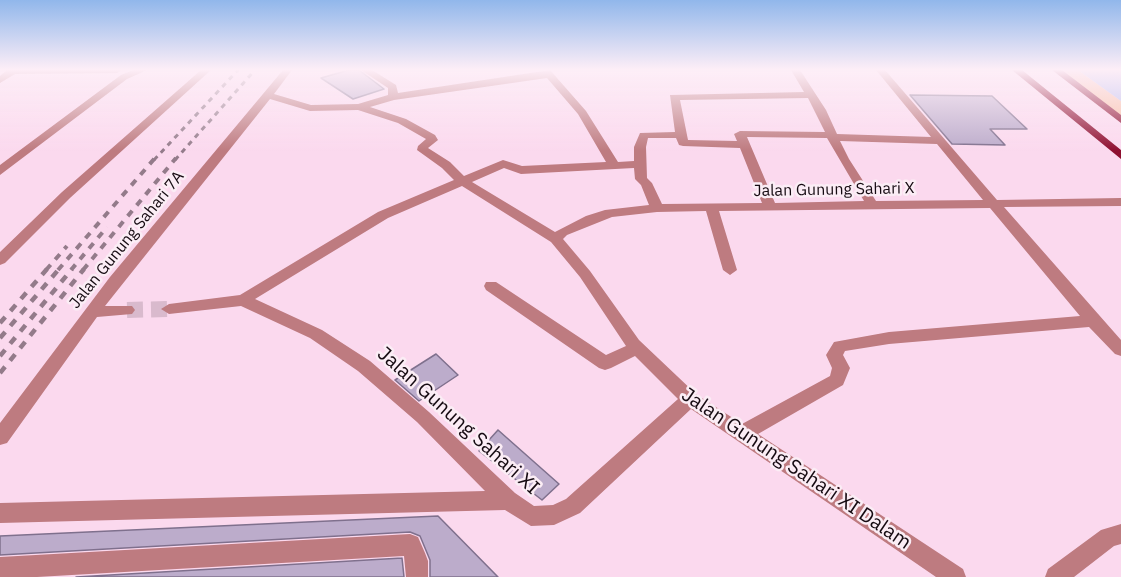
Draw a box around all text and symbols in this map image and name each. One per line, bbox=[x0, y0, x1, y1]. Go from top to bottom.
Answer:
street label: Jalan Gunung Sahari 7A bbox=[66, 167, 188, 313]
street label: Jalan Gunung Sahari X bbox=[753, 179, 915, 201]
street label: Jalan Gunung Sahari XI bbox=[372, 342, 544, 500]
street label: Jalan Gunung Sahari XI Dalam bbox=[677, 383, 915, 555]

